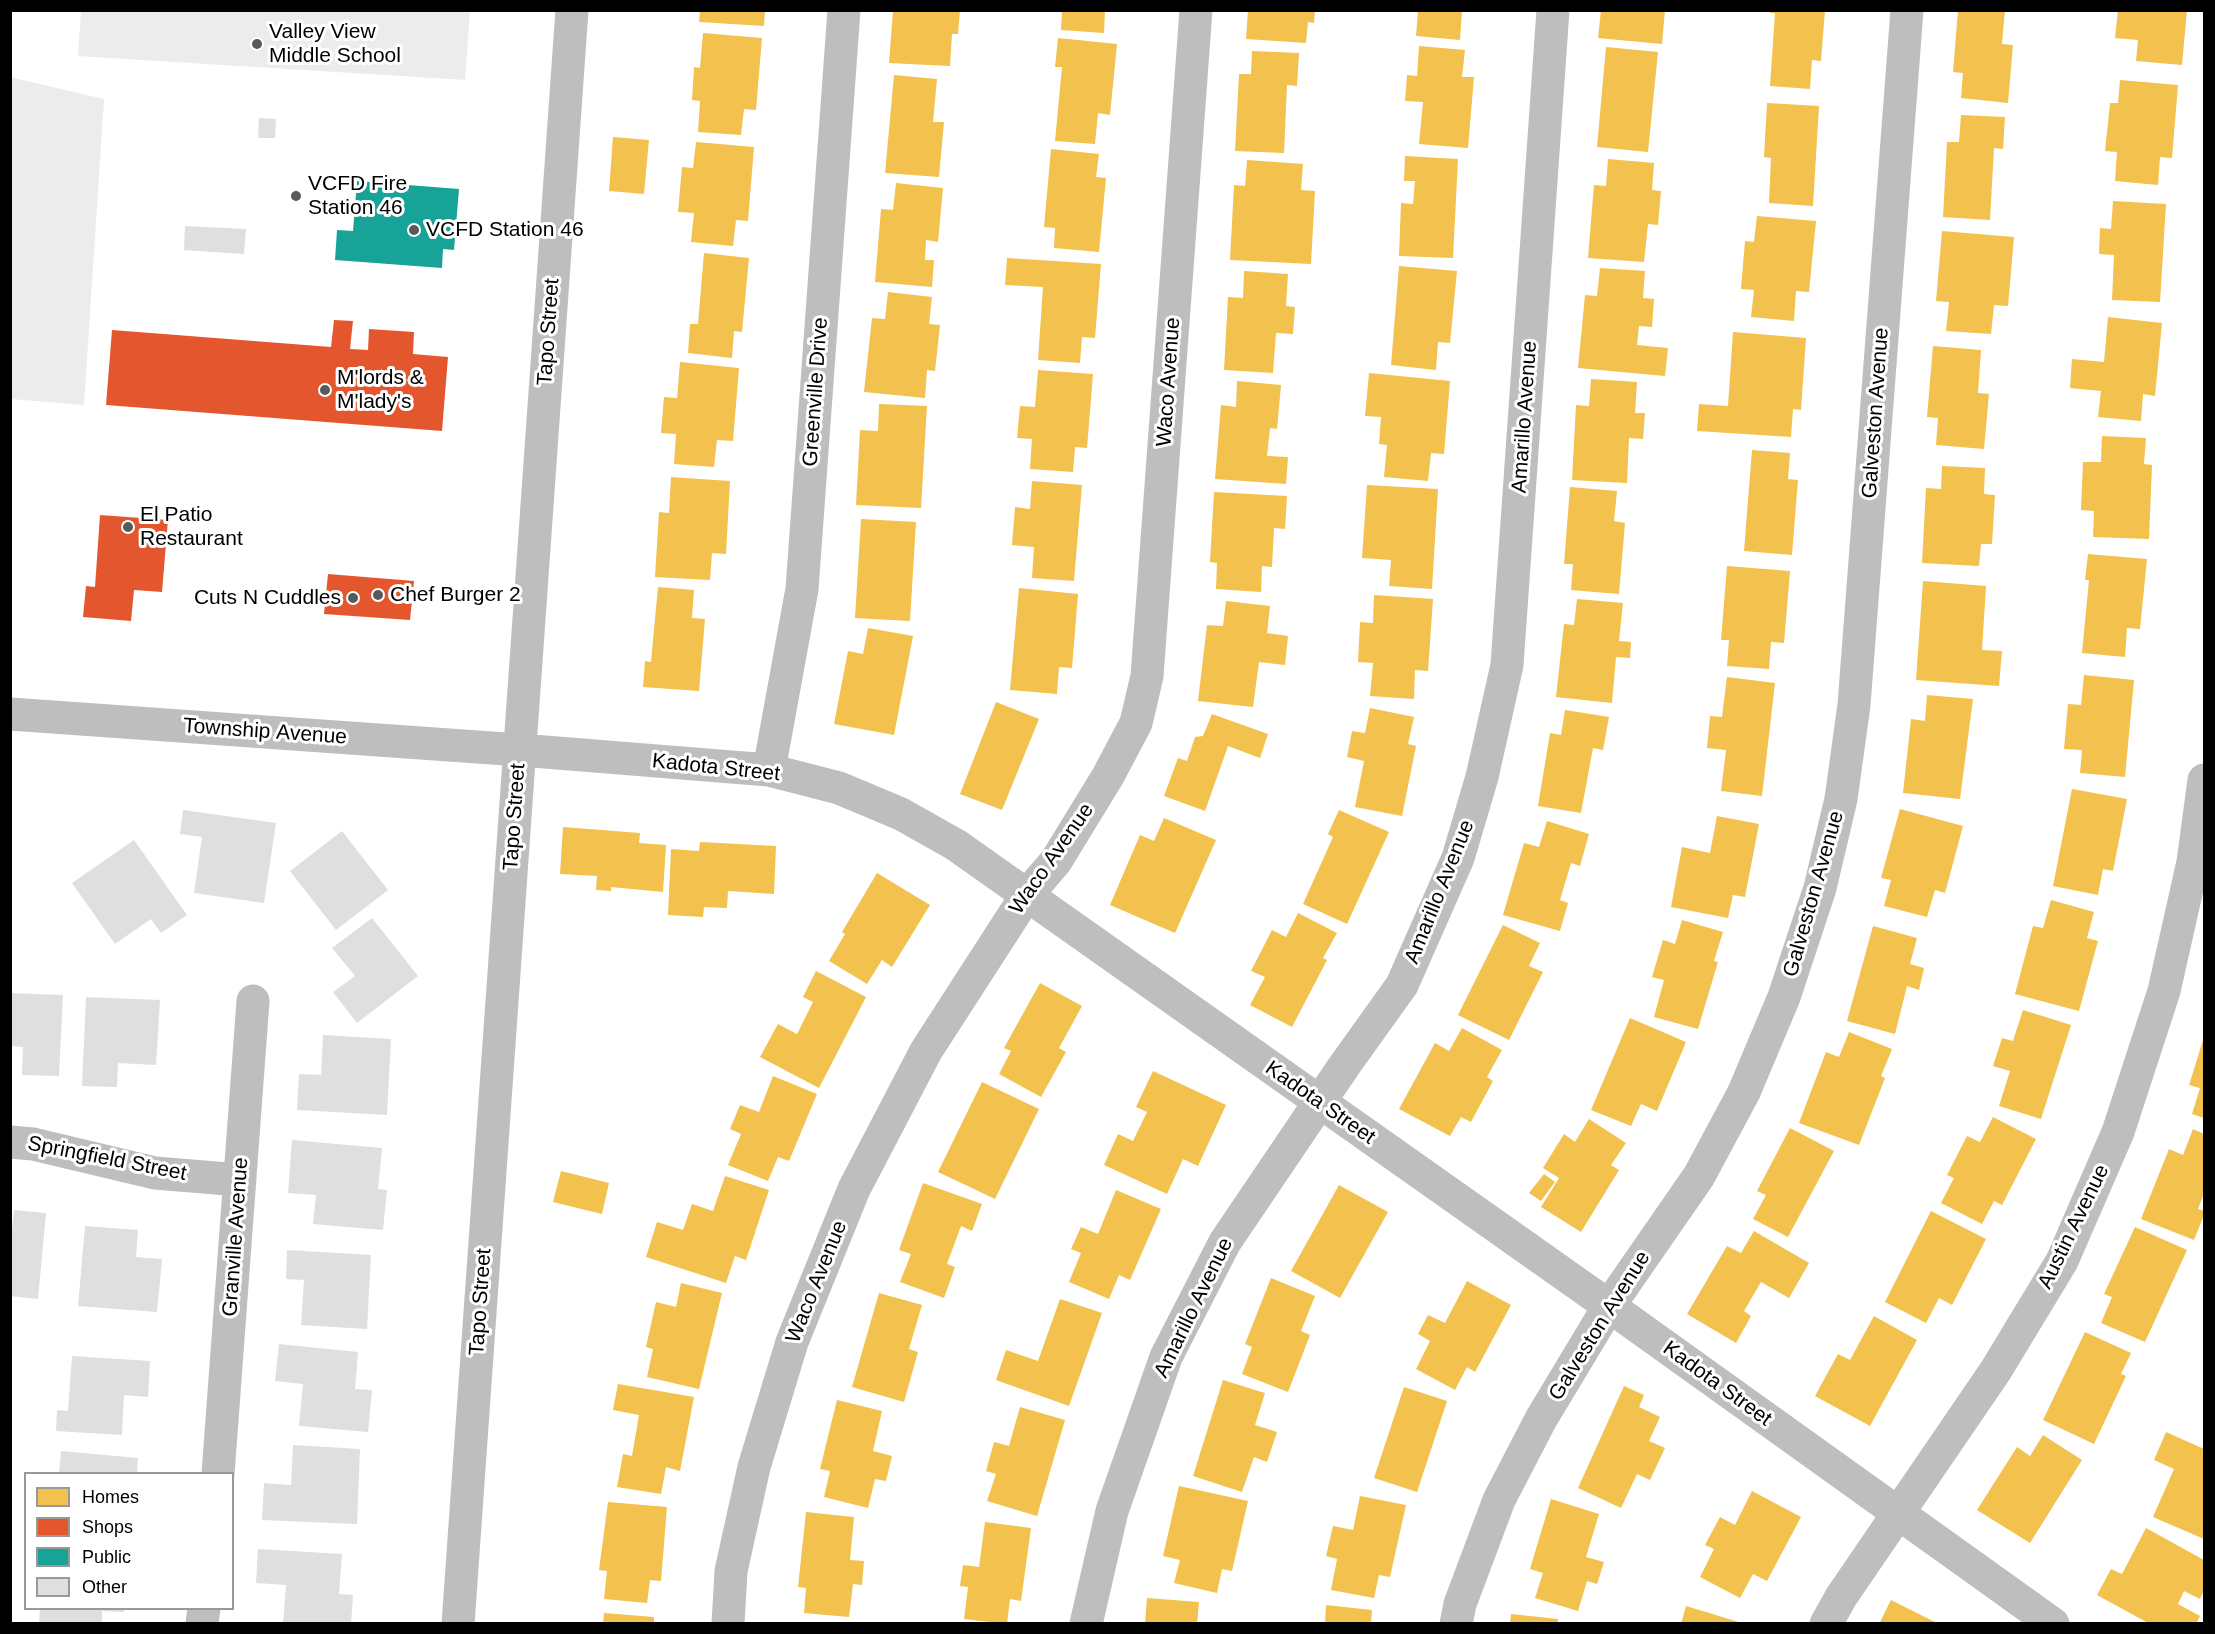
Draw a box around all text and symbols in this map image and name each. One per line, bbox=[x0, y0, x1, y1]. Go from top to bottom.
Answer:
place label: Valley View Middle School bbox=[269, 19, 401, 69]
marker: Valley View Middle School bbox=[250, 37, 264, 51]
place label: VCFD Fire Station 46 bbox=[308, 171, 407, 221]
marker: VCFD Fire Station 46 bbox=[289, 189, 303, 203]
place label: VCFD Station 46 bbox=[426, 217, 584, 243]
marker: VCFD Station 46 bbox=[407, 223, 421, 237]
street label: Tapo Street bbox=[533, 278, 565, 386]
street label: Waco Avenue bbox=[1152, 316, 1186, 448]
street label: Greenville Drive bbox=[798, 317, 834, 467]
street label: Galveston Avenue bbox=[1857, 327, 1895, 499]
street label: Amarillo Avenue bbox=[1507, 340, 1543, 494]
place label: M'lords & M'lady's bbox=[337, 365, 424, 415]
marker: M'lords & M'lady's bbox=[318, 383, 332, 397]
place label: El Patio Restaurant bbox=[140, 502, 243, 552]
marker: El Patio Restaurant bbox=[121, 520, 135, 534]
place label: Chef Burger 2 bbox=[390, 582, 521, 608]
place label: Cuts N Cuddles bbox=[194, 585, 341, 611]
marker: Chef Burger 2 bbox=[371, 588, 385, 602]
marker: Cuts N Cuddles bbox=[346, 591, 360, 605]
street label: Township Avenue bbox=[182, 714, 348, 750]
street label: Kadota Street bbox=[651, 749, 781, 787]
street label: Tapo Street bbox=[499, 763, 531, 871]
street label: Waco Avenue bbox=[1005, 799, 1099, 919]
street label: Galveston Avenue bbox=[1778, 808, 1850, 980]
street label: Amarillo Avenue bbox=[1400, 817, 1480, 967]
street label: Kadota Street bbox=[1260, 1056, 1380, 1150]
street label: Springfield Street bbox=[26, 1131, 188, 1187]
street label: Granville Avenue bbox=[218, 1157, 254, 1317]
street label: Austin Avenue bbox=[2033, 1161, 2115, 1293]
street label: Waco Avenue bbox=[781, 1217, 853, 1347]
street label: Amarillo Avenue bbox=[1149, 1234, 1239, 1382]
street label: Galveston Avenue bbox=[1544, 1247, 1656, 1405]
street label: Tapo Street bbox=[465, 1248, 497, 1356]
street label: Kadota Street bbox=[1658, 1336, 1776, 1432]
legend bbox=[24, 1472, 234, 1610]
text: Homes bbox=[82, 1487, 139, 1507]
text: Shops bbox=[82, 1517, 133, 1537]
text: Public bbox=[82, 1547, 131, 1567]
text: Other bbox=[82, 1577, 127, 1597]

